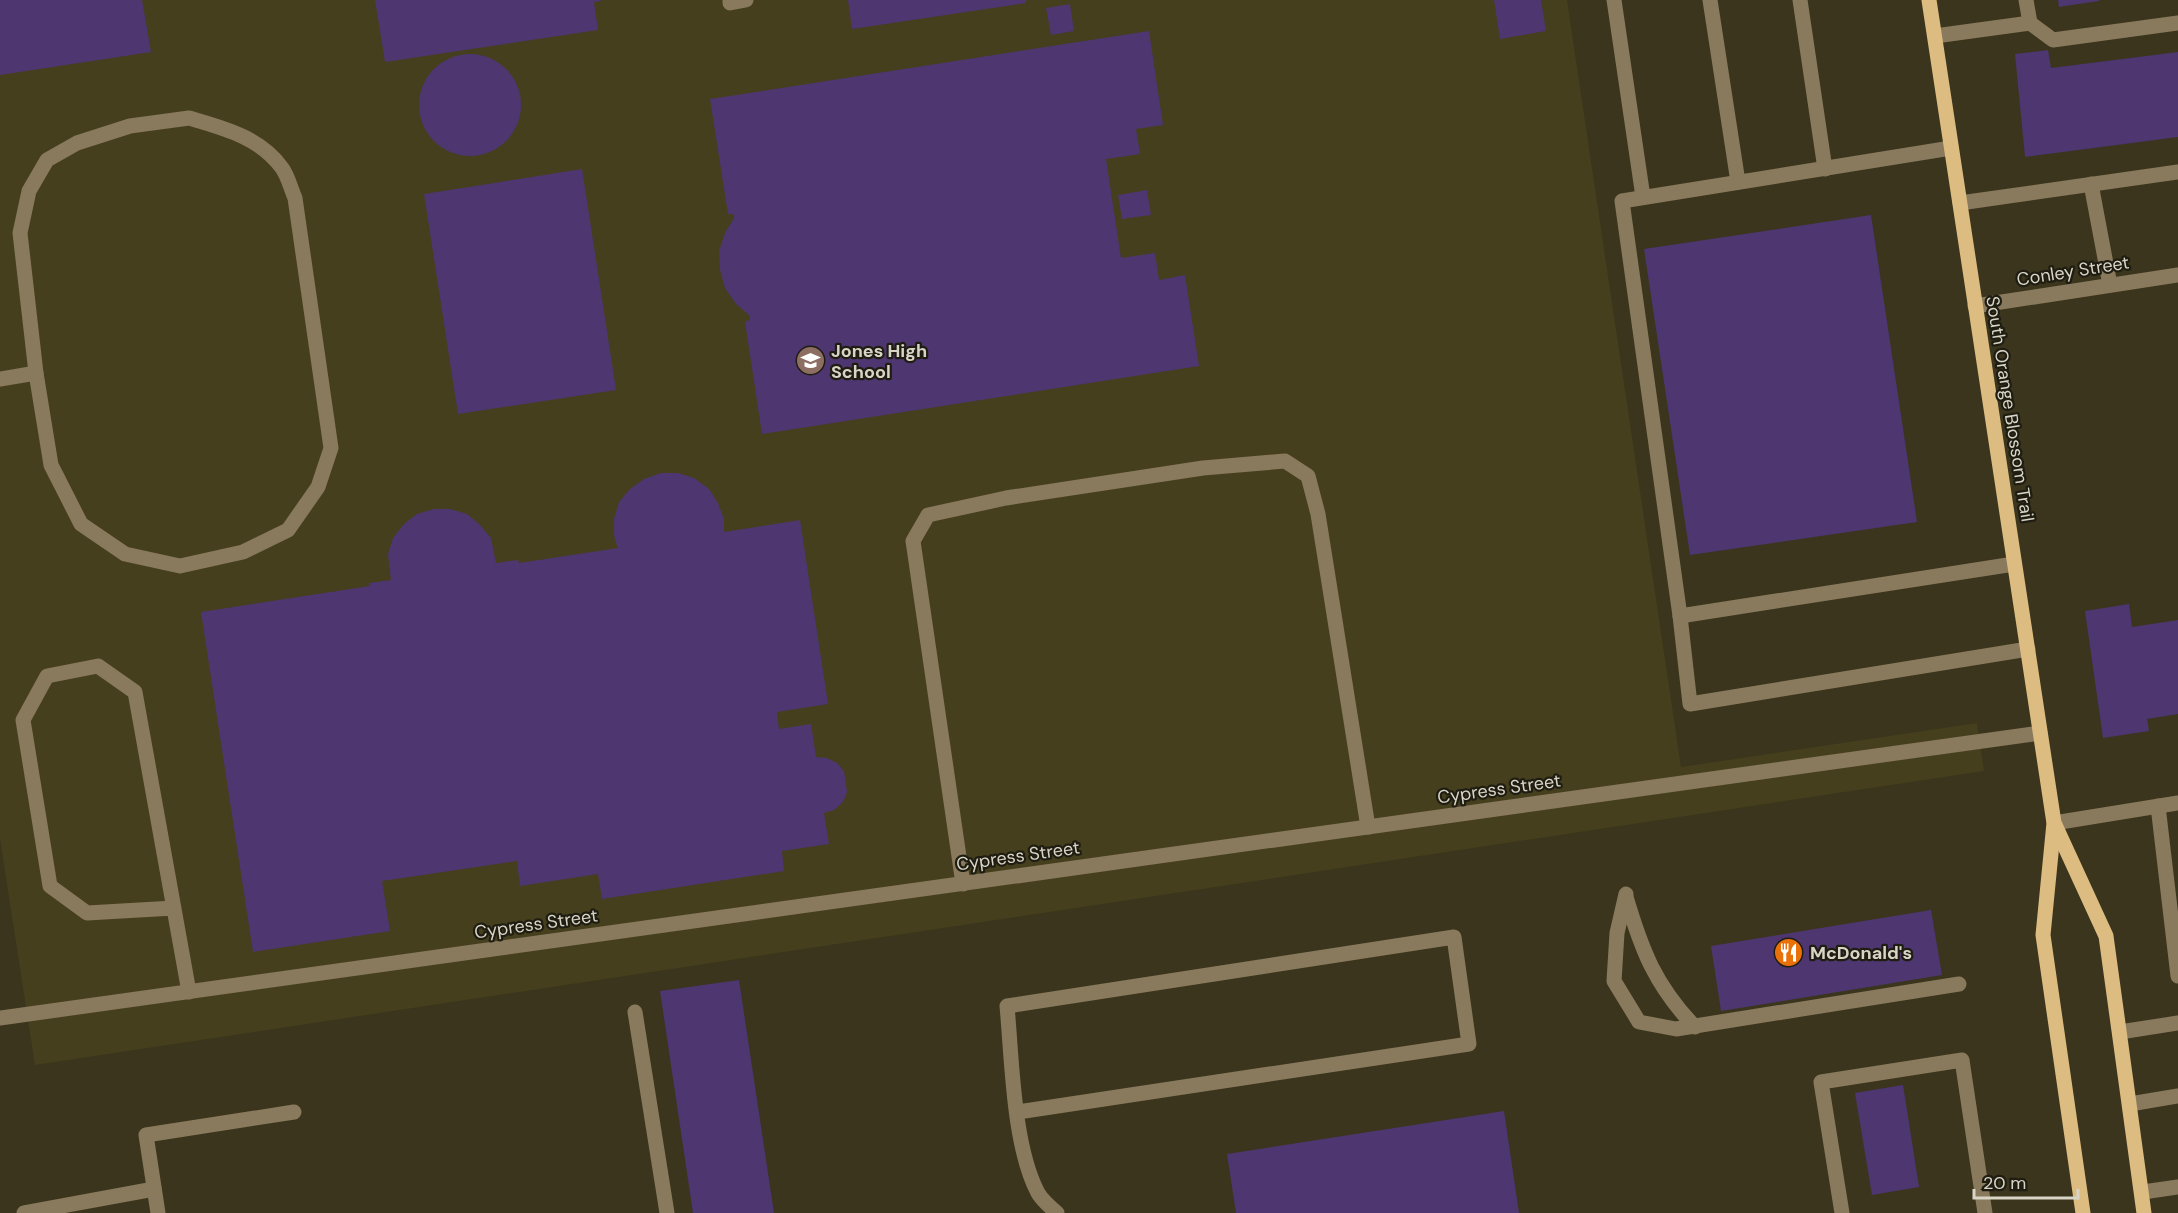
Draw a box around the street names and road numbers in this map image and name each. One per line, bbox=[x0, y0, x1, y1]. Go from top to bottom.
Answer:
street label: Conley Street bbox=[2015, 250, 2131, 292]
street label: South Orange Blossom Trail bbox=[1980, 295, 2040, 523]
street label: Cypress Street bbox=[1436, 768, 1562, 810]
street label: Cypress Street bbox=[955, 835, 1081, 877]
street label: Cypress Street bbox=[473, 903, 599, 945]

